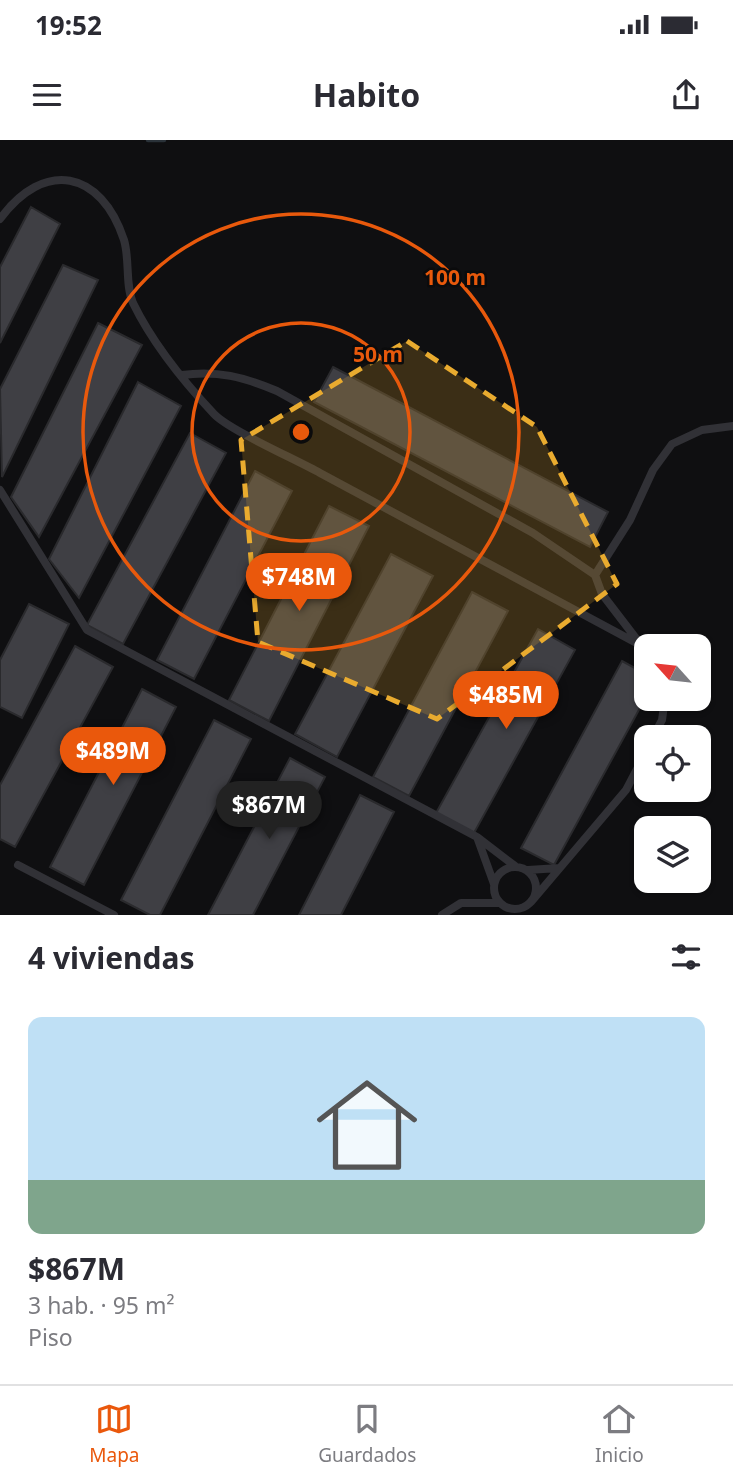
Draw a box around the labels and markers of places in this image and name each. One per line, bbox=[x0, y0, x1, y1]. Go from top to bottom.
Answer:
centre of rings bbox=[289, 420, 313, 444]
pin: $748M bbox=[250, 554, 348, 613]
pin: $485M bbox=[457, 672, 555, 731]
pin: $489M bbox=[64, 728, 162, 787]
pin: $867M bbox=[220, 782, 318, 841]

